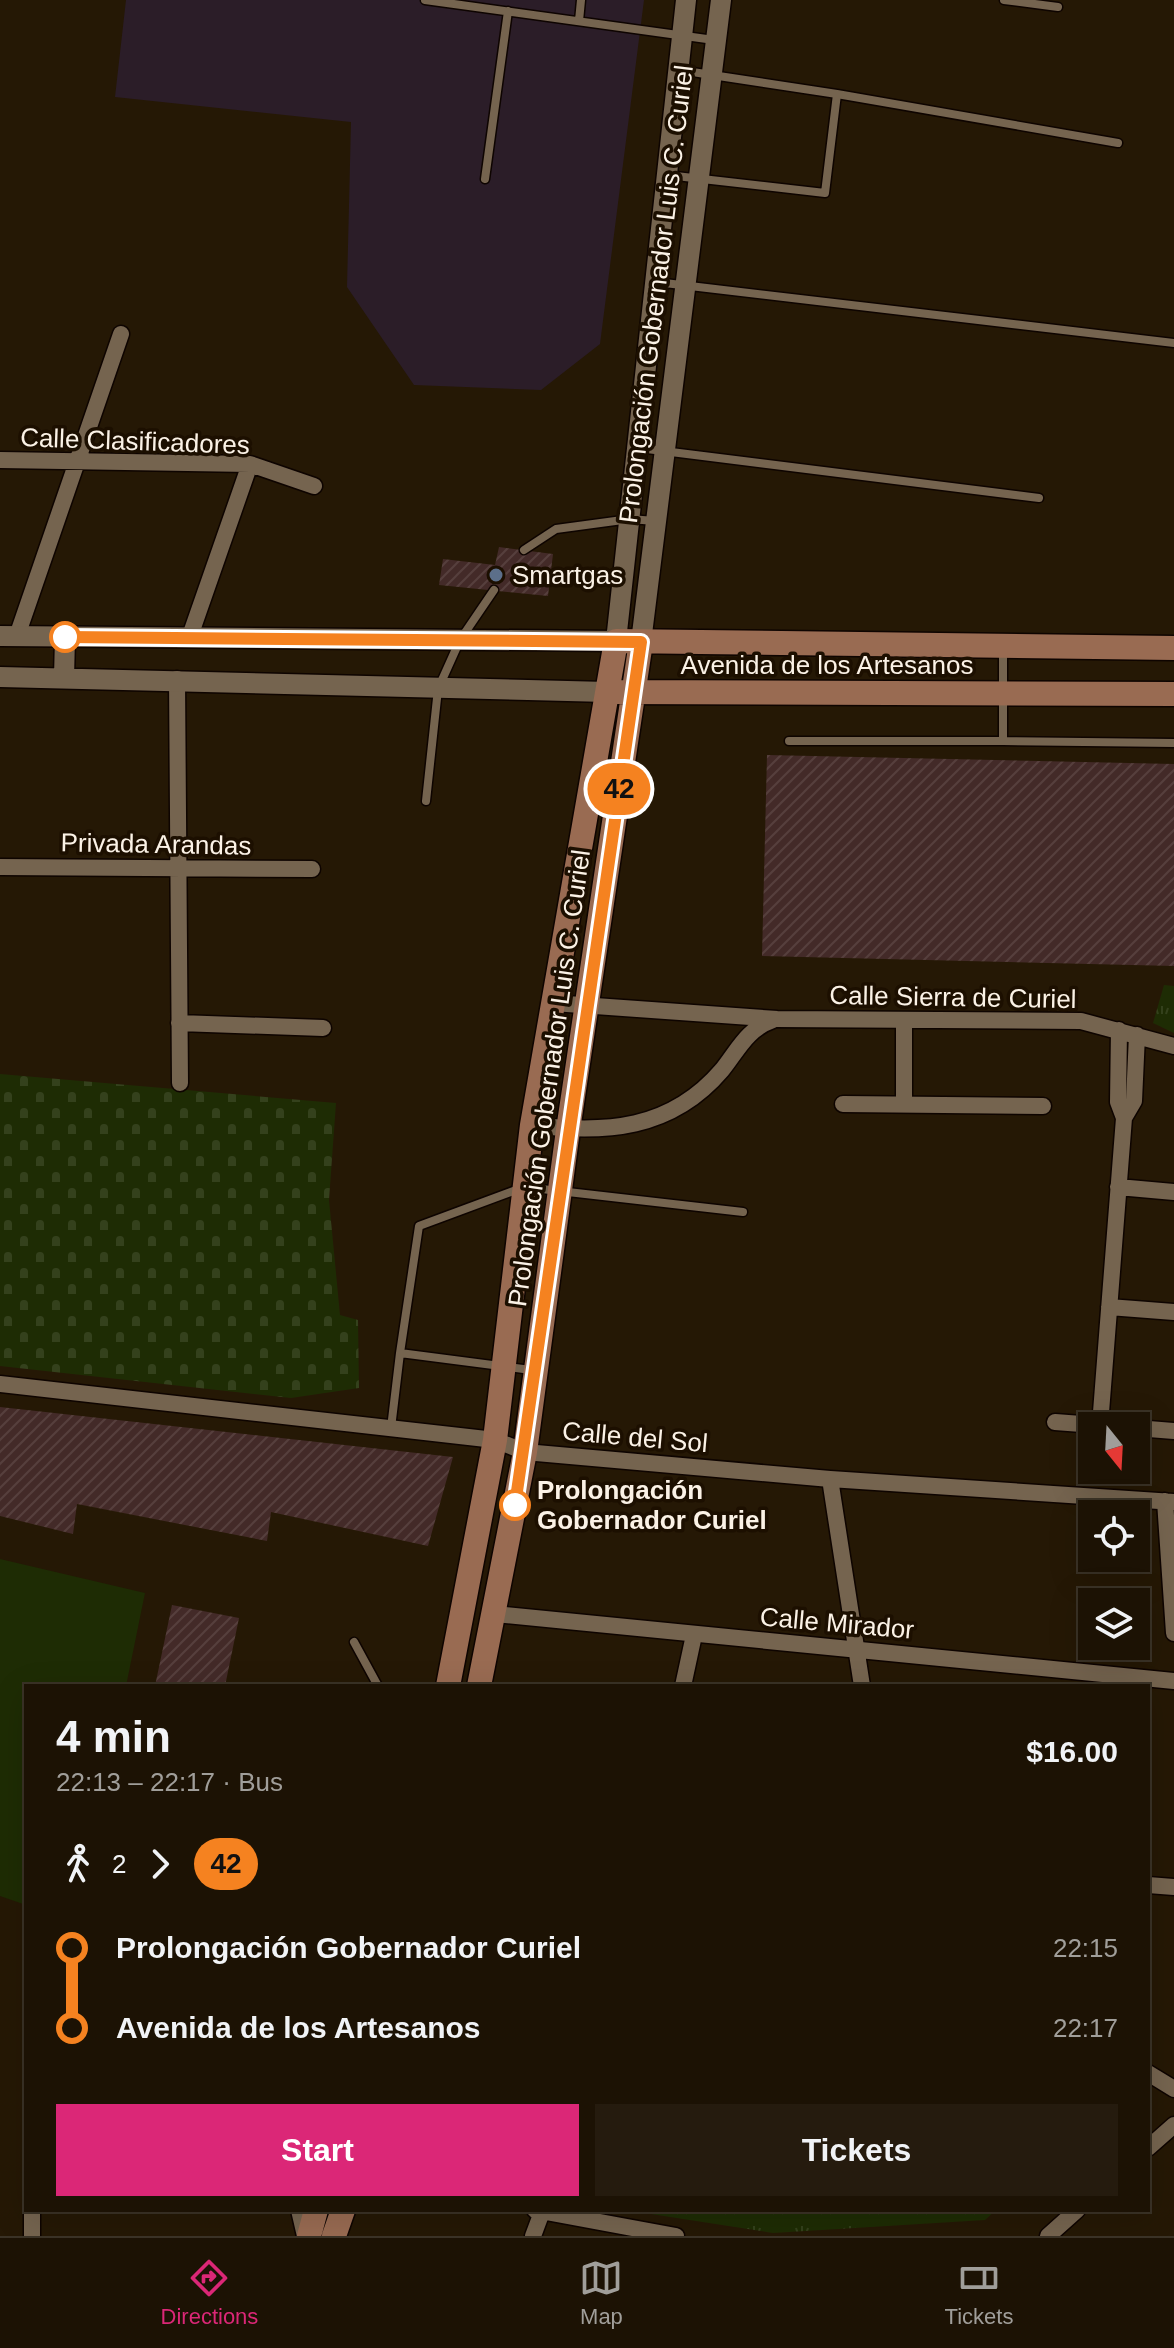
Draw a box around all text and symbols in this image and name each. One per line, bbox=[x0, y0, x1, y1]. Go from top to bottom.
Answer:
street label: Prolongación Gobernador Luis C. Curiel bbox=[613, 63, 699, 525]
street label: Calle Clasificadores bbox=[20, 422, 250, 460]
place label: Smartgas bbox=[512, 560, 623, 590]
marker: Smartgas bbox=[487, 566, 505, 584]
unlabelled marker bbox=[50, 622, 80, 652]
street label: Avenida de los Artesanos bbox=[681, 650, 973, 680]
line badge: 42 bbox=[583, 763, 655, 815]
text: 42 bbox=[603, 773, 635, 804]
street label: Privada Arandas bbox=[60, 827, 252, 861]
street label: Prolongación Gobernador Luis C. Curiel bbox=[502, 848, 596, 1308]
street label: Calle Sierra de Curiel bbox=[829, 980, 1077, 1014]
north arrow bbox=[1078, 1412, 1150, 1484]
map controls bbox=[1078, 1412, 1150, 1660]
street label: Calle del Sol bbox=[561, 1416, 709, 1458]
place label: Prolongación Gobernador Curiel bbox=[537, 1475, 767, 1535]
marker: Prolongación Gobernador Curiel bbox=[500, 1490, 530, 1520]
button: locate bbox=[1078, 1500, 1150, 1572]
button: layers bbox=[1078, 1588, 1150, 1660]
street label: Calle Mirador bbox=[759, 1601, 916, 1645]
text: 4 min bbox=[56, 1712, 171, 1761]
text: $16.00 bbox=[1026, 1735, 1118, 1768]
text: 22:13 – 22:17 · Bus bbox=[56, 1767, 283, 1797]
icon: walk bbox=[56, 1842, 100, 1886]
icon: forward bbox=[138, 1842, 182, 1886]
text: 42 bbox=[210, 1848, 242, 1879]
text: 2 bbox=[112, 1849, 126, 1879]
text: Prolongación Gobernador Curiel bbox=[116, 1931, 581, 1964]
text: 22:15 bbox=[1053, 1933, 1118, 1963]
text: Avenida de los Artesanos bbox=[116, 2011, 481, 2044]
text: 22:17 bbox=[1053, 2013, 1118, 2043]
button: Start bbox=[56, 2104, 579, 2196]
button: Tickets bbox=[595, 2104, 1118, 2196]
tab: Directions bbox=[161, 2256, 258, 2330]
tab: Map bbox=[579, 2256, 623, 2330]
tab: Tickets bbox=[945, 2256, 1013, 2330]

